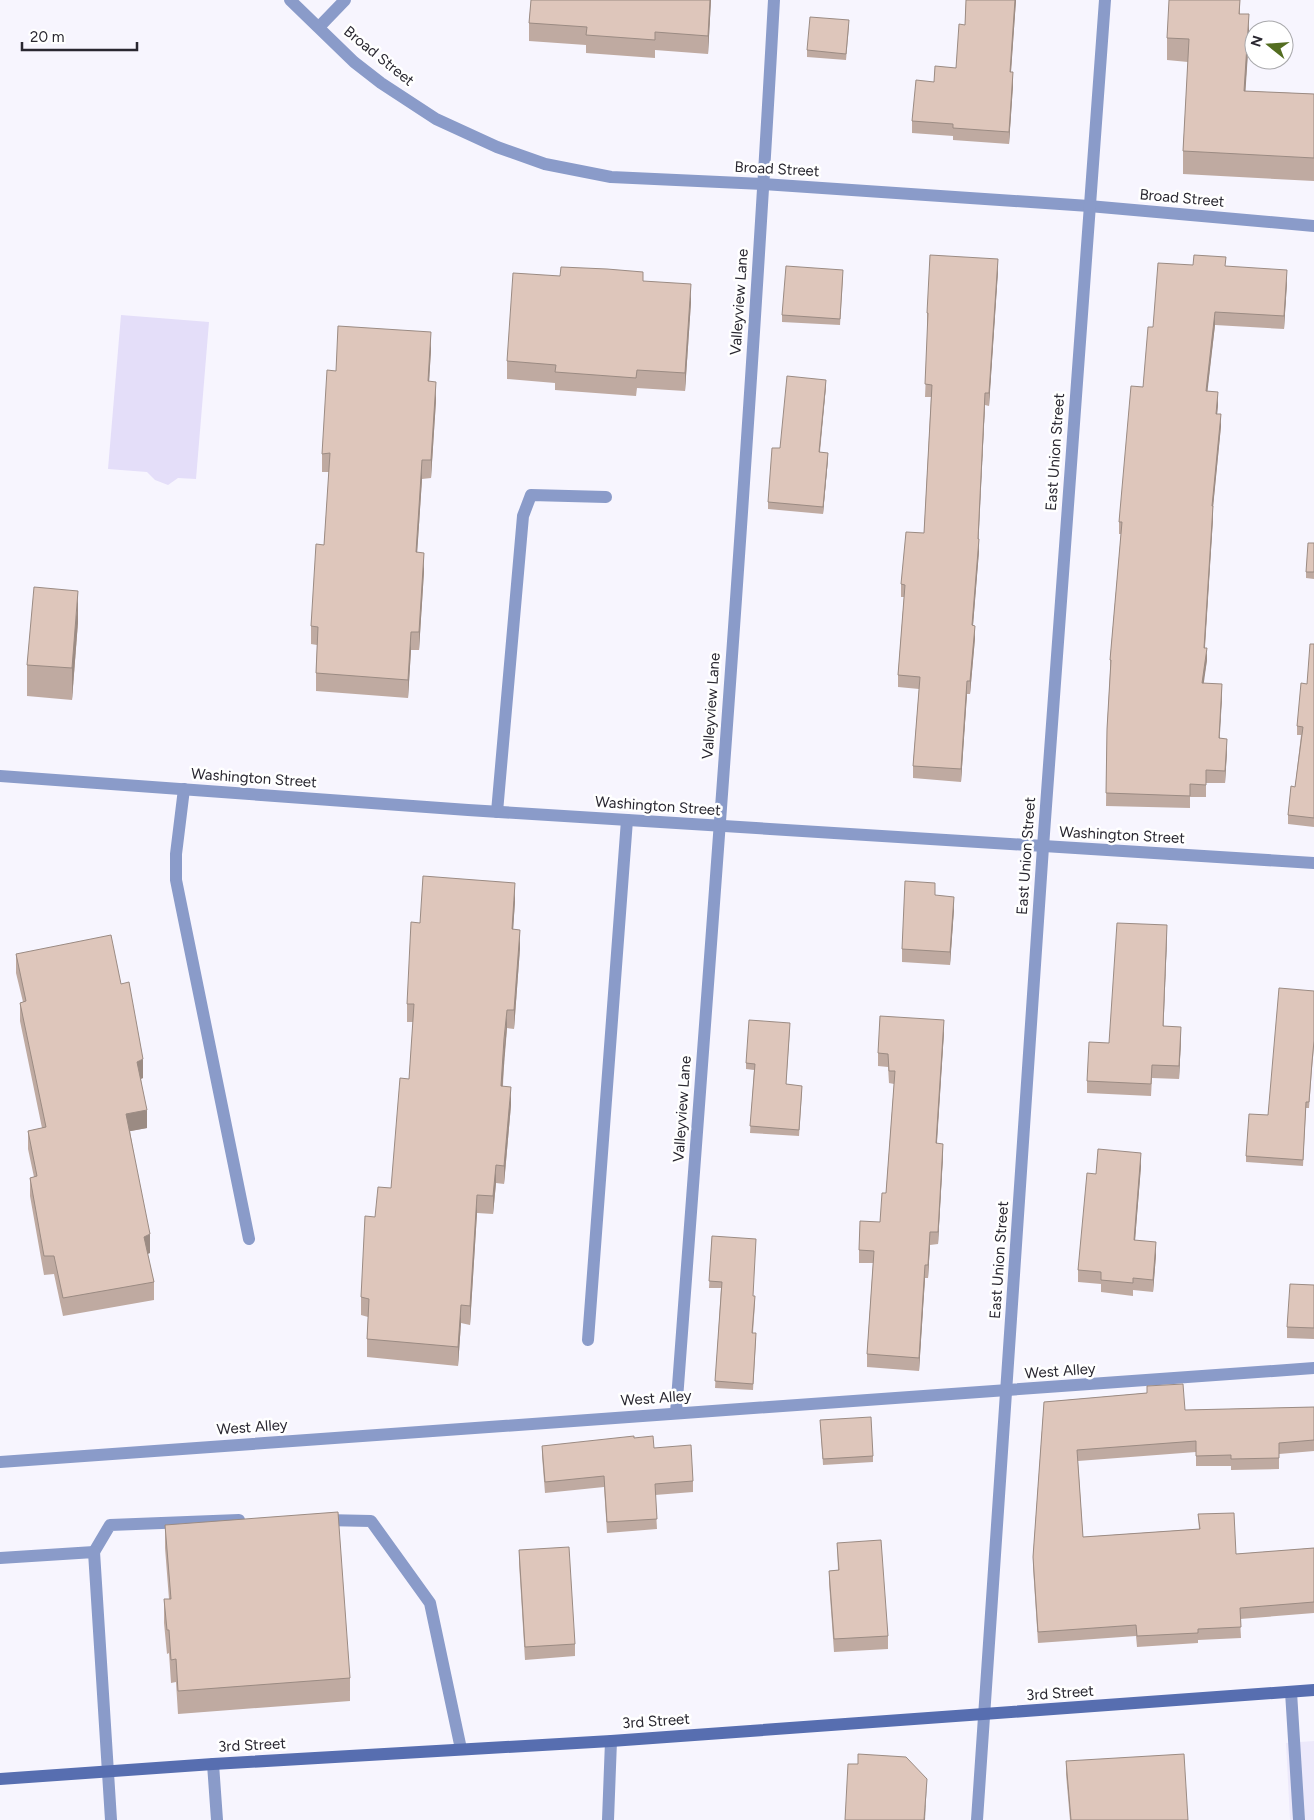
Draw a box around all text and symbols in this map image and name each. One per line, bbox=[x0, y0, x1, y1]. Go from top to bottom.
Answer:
scale bar bbox=[22, 20, 138, 52]
north arrow bbox=[1244, 20, 1294, 70]
street label: Broad Street bbox=[340, 22, 418, 90]
text: 20 m bbox=[30, 28, 64, 46]
text: N bbox=[1247, 34, 1267, 49]
street label: Broad Street bbox=[734, 158, 820, 180]
street label: Broad Street bbox=[1139, 185, 1225, 211]
street label: Valleyview Lane bbox=[726, 248, 752, 356]
street label: East Union Street bbox=[1042, 392, 1068, 512]
street label: Valleyview Lane bbox=[698, 652, 724, 760]
street label: Washington Street bbox=[191, 765, 318, 791]
street label: Washington Street bbox=[595, 793, 722, 819]
street label: East Union Street bbox=[1013, 796, 1039, 916]
street label: Washington Street bbox=[1059, 823, 1186, 847]
street label: Valleyview Lane bbox=[669, 1055, 695, 1163]
street label: East Union Street bbox=[986, 1200, 1012, 1320]
street label: West Alley bbox=[1024, 1360, 1096, 1382]
street label: West Alley bbox=[620, 1387, 692, 1409]
street label: West Alley bbox=[216, 1416, 288, 1438]
street label: 3rd Street bbox=[1026, 1682, 1095, 1704]
street label: 3rd Street bbox=[622, 1710, 691, 1732]
street label: 3rd Street bbox=[218, 1734, 287, 1756]

